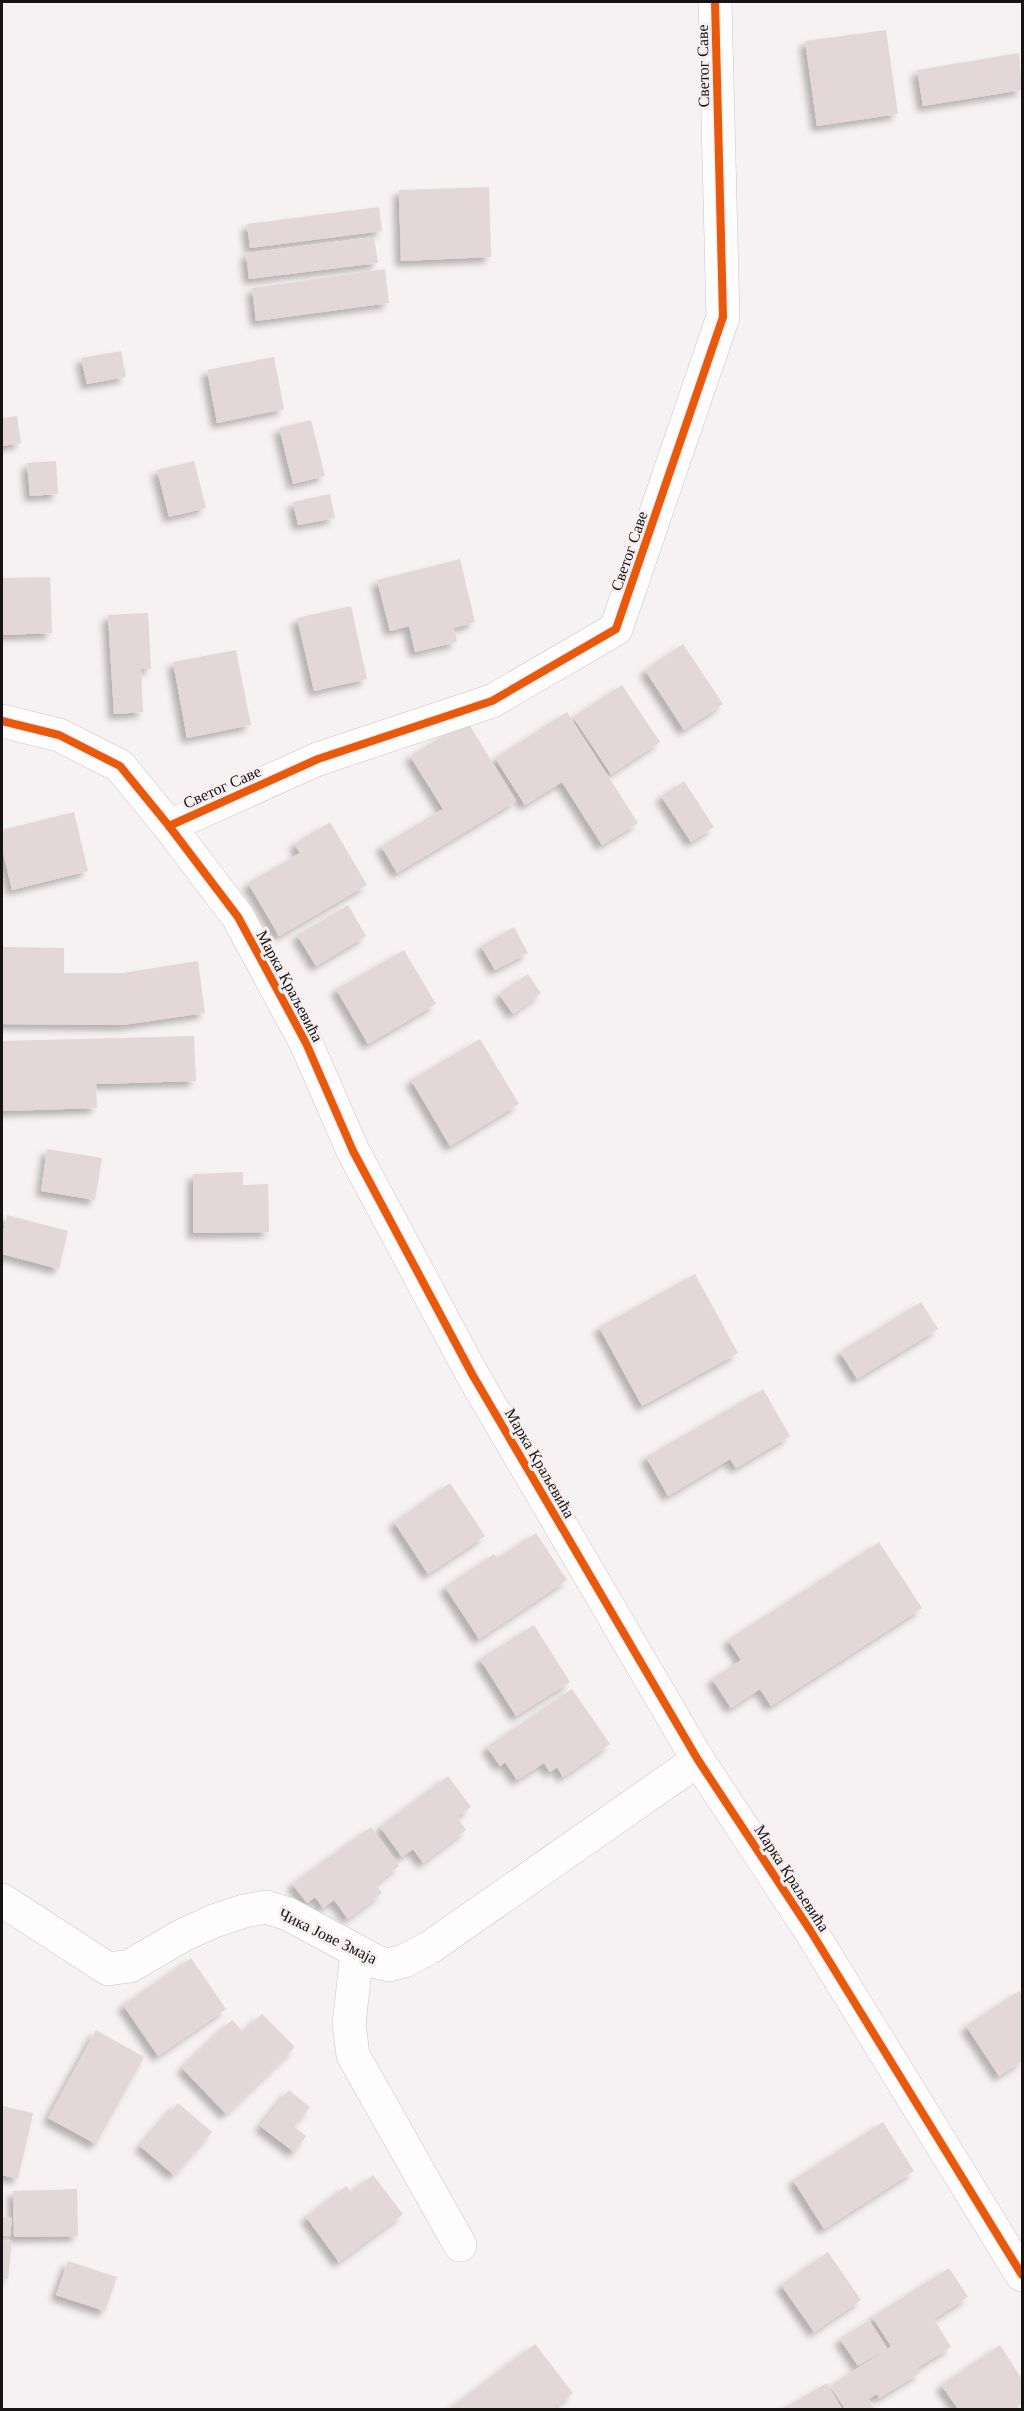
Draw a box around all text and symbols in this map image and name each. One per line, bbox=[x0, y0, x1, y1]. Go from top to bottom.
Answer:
street label: Светог Саве bbox=[694, 24, 712, 108]
street label: Светог Саве bbox=[607, 509, 651, 593]
street label: Светог Саве bbox=[181, 762, 263, 812]
street label: Марка Краљевића bbox=[253, 927, 327, 1045]
street label: Марка Краљевића bbox=[501, 1405, 578, 1521]
street label: Марка Краљевића bbox=[750, 1822, 833, 1935]
street label: Чика Јове Змаја bbox=[276, 1905, 380, 1968]

